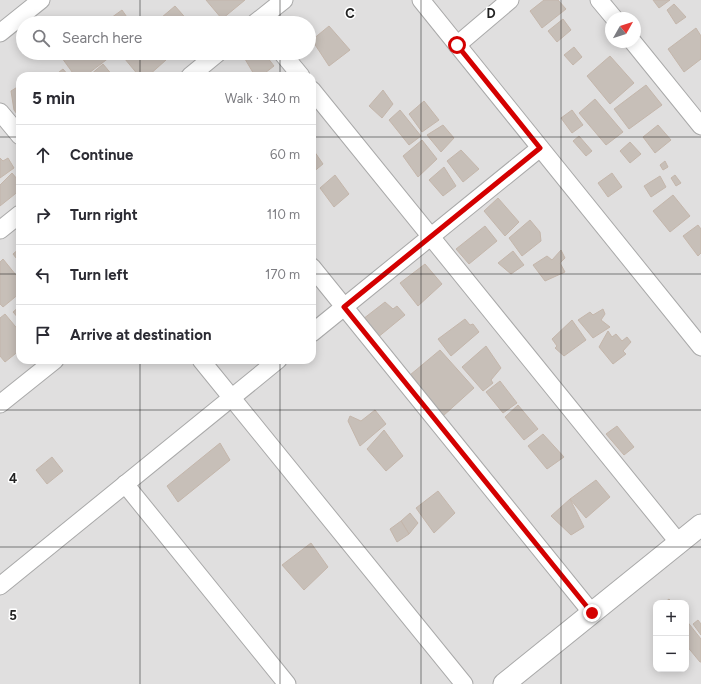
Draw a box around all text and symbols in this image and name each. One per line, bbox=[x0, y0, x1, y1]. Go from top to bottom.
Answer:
text: C bbox=[345, 6, 355, 21]
text: D bbox=[486, 6, 496, 21]
north arrow bbox=[605, 12, 641, 48]
search box bbox=[16, 16, 316, 60]
icon: search bbox=[30, 27, 52, 49]
text: Search here bbox=[62, 29, 142, 47]
route start bbox=[448, 36, 466, 54]
text: 5 min bbox=[32, 88, 75, 108]
text: Walk · 340 m bbox=[225, 91, 300, 106]
icon: ahead bbox=[32, 144, 54, 166]
text: Continue bbox=[70, 146, 133, 164]
text: 60 m bbox=[270, 147, 300, 162]
icon: right bbox=[32, 204, 54, 226]
text: Turn right bbox=[70, 206, 138, 224]
text: 110 m bbox=[267, 207, 300, 222]
icon: left bbox=[32, 264, 54, 286]
text: Turn left bbox=[70, 266, 128, 284]
text: 170 m bbox=[265, 267, 300, 282]
icon: arrive bbox=[32, 324, 54, 346]
text: Arrive at destination bbox=[70, 326, 211, 344]
text: 4 bbox=[9, 471, 17, 486]
map controls bbox=[653, 600, 689, 672]
button: + bbox=[653, 600, 689, 636]
route end bbox=[583, 604, 601, 622]
text: 5 bbox=[9, 608, 17, 623]
button: − bbox=[653, 636, 689, 672]

